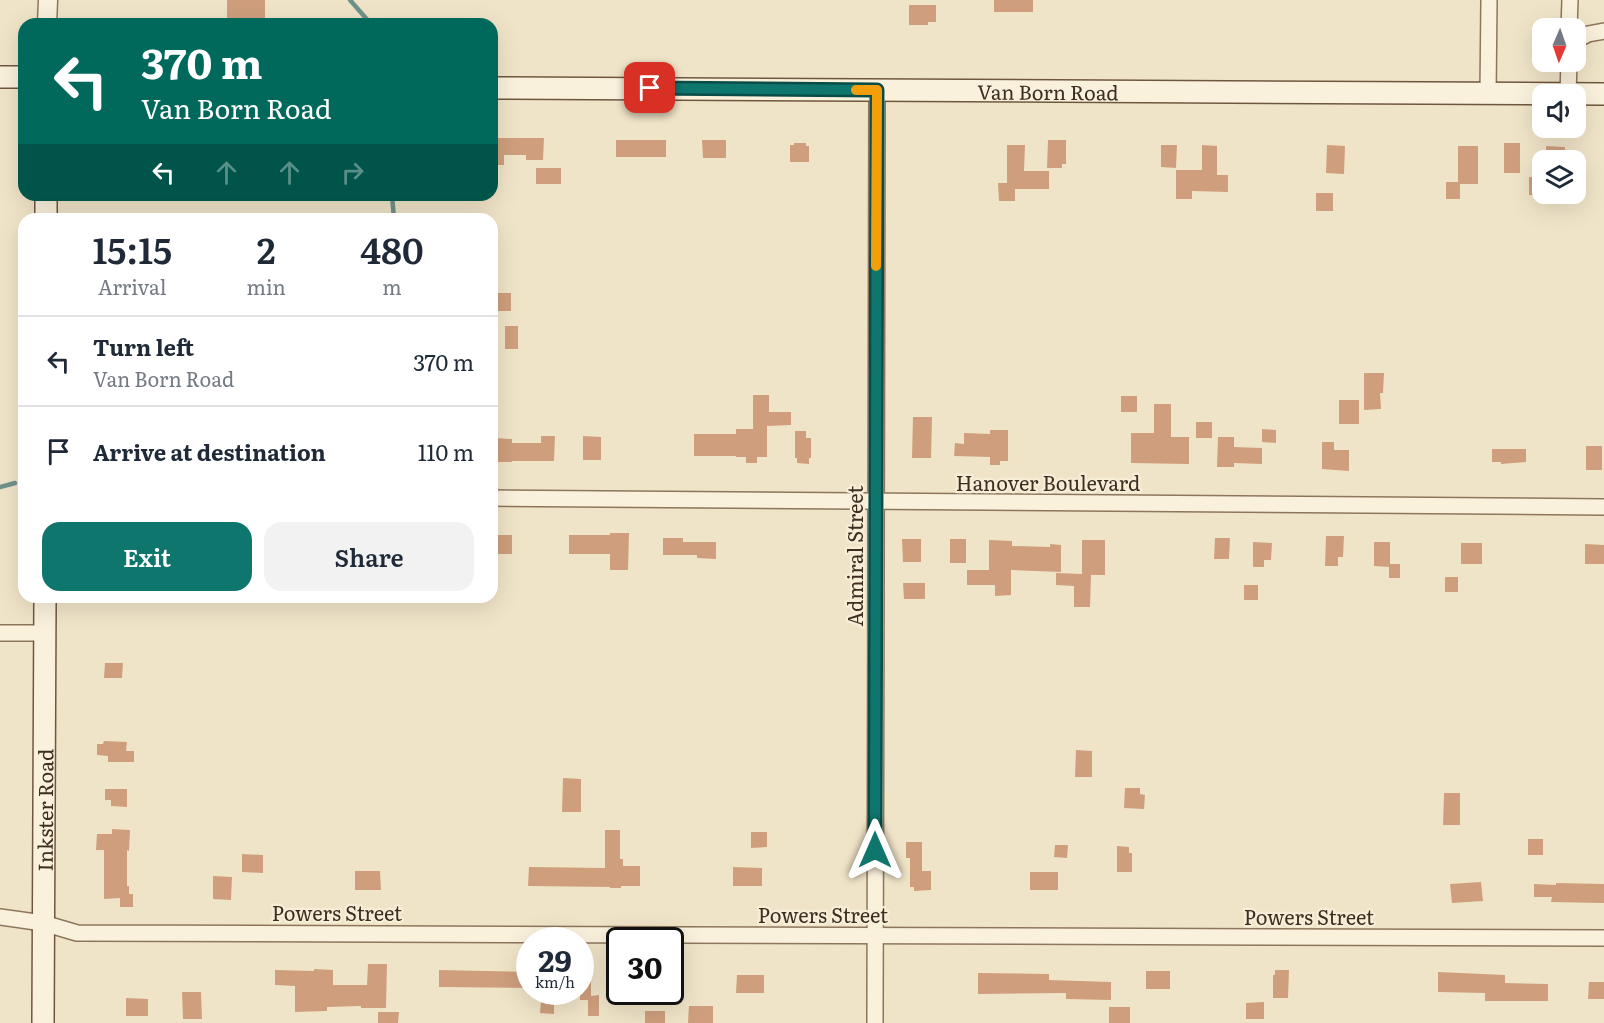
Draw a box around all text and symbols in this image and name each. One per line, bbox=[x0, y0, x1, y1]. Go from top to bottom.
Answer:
north arrow bbox=[1532, 18, 1586, 72]
map controls bbox=[1532, 18, 1586, 204]
text: 370 m bbox=[141, 30, 263, 92]
icon: left bbox=[42, 42, 120, 120]
pin bbox=[624, 62, 675, 113]
icon: arrive bbox=[633, 71, 666, 104]
street label: Van Born Road bbox=[977, 76, 1119, 106]
button: sound bbox=[1532, 84, 1586, 138]
text: Van Born Road bbox=[141, 87, 332, 127]
button: layers bbox=[1532, 150, 1586, 204]
icon: left bbox=[147, 156, 180, 189]
icon: ahead bbox=[210, 156, 243, 189]
icon: ahead bbox=[273, 156, 306, 189]
icon: right bbox=[336, 156, 369, 189]
text: 15:15 bbox=[92, 222, 172, 275]
text: 2 bbox=[257, 222, 276, 275]
text: 480 bbox=[360, 222, 424, 275]
text: Arrival bbox=[98, 271, 166, 301]
text: min bbox=[247, 271, 286, 301]
text: m bbox=[382, 271, 402, 301]
text: Turn left bbox=[93, 330, 194, 363]
icon: left bbox=[42, 345, 75, 378]
text: 370 m bbox=[413, 345, 474, 378]
text: Van Born Road bbox=[93, 363, 234, 393]
icon: arrive bbox=[42, 435, 75, 468]
text: Arrive at destination bbox=[93, 435, 326, 468]
text: 110 m bbox=[418, 435, 474, 468]
street label: Hanover Boulevard bbox=[956, 467, 1140, 497]
street label: Admiral Street bbox=[839, 486, 869, 626]
button: Exit bbox=[42, 522, 252, 591]
button: Share bbox=[264, 522, 474, 591]
street label: Inkster Road bbox=[29, 749, 59, 871]
position arrow bbox=[843, 818, 907, 882]
street label: Powers Street bbox=[272, 897, 402, 927]
street label: Powers Street bbox=[758, 899, 888, 929]
street label: Powers Street bbox=[1244, 901, 1374, 931]
speed limit sign: 30 bbox=[606, 927, 684, 1005]
text: 29 bbox=[538, 937, 572, 981]
text: km/h bbox=[535, 970, 575, 993]

